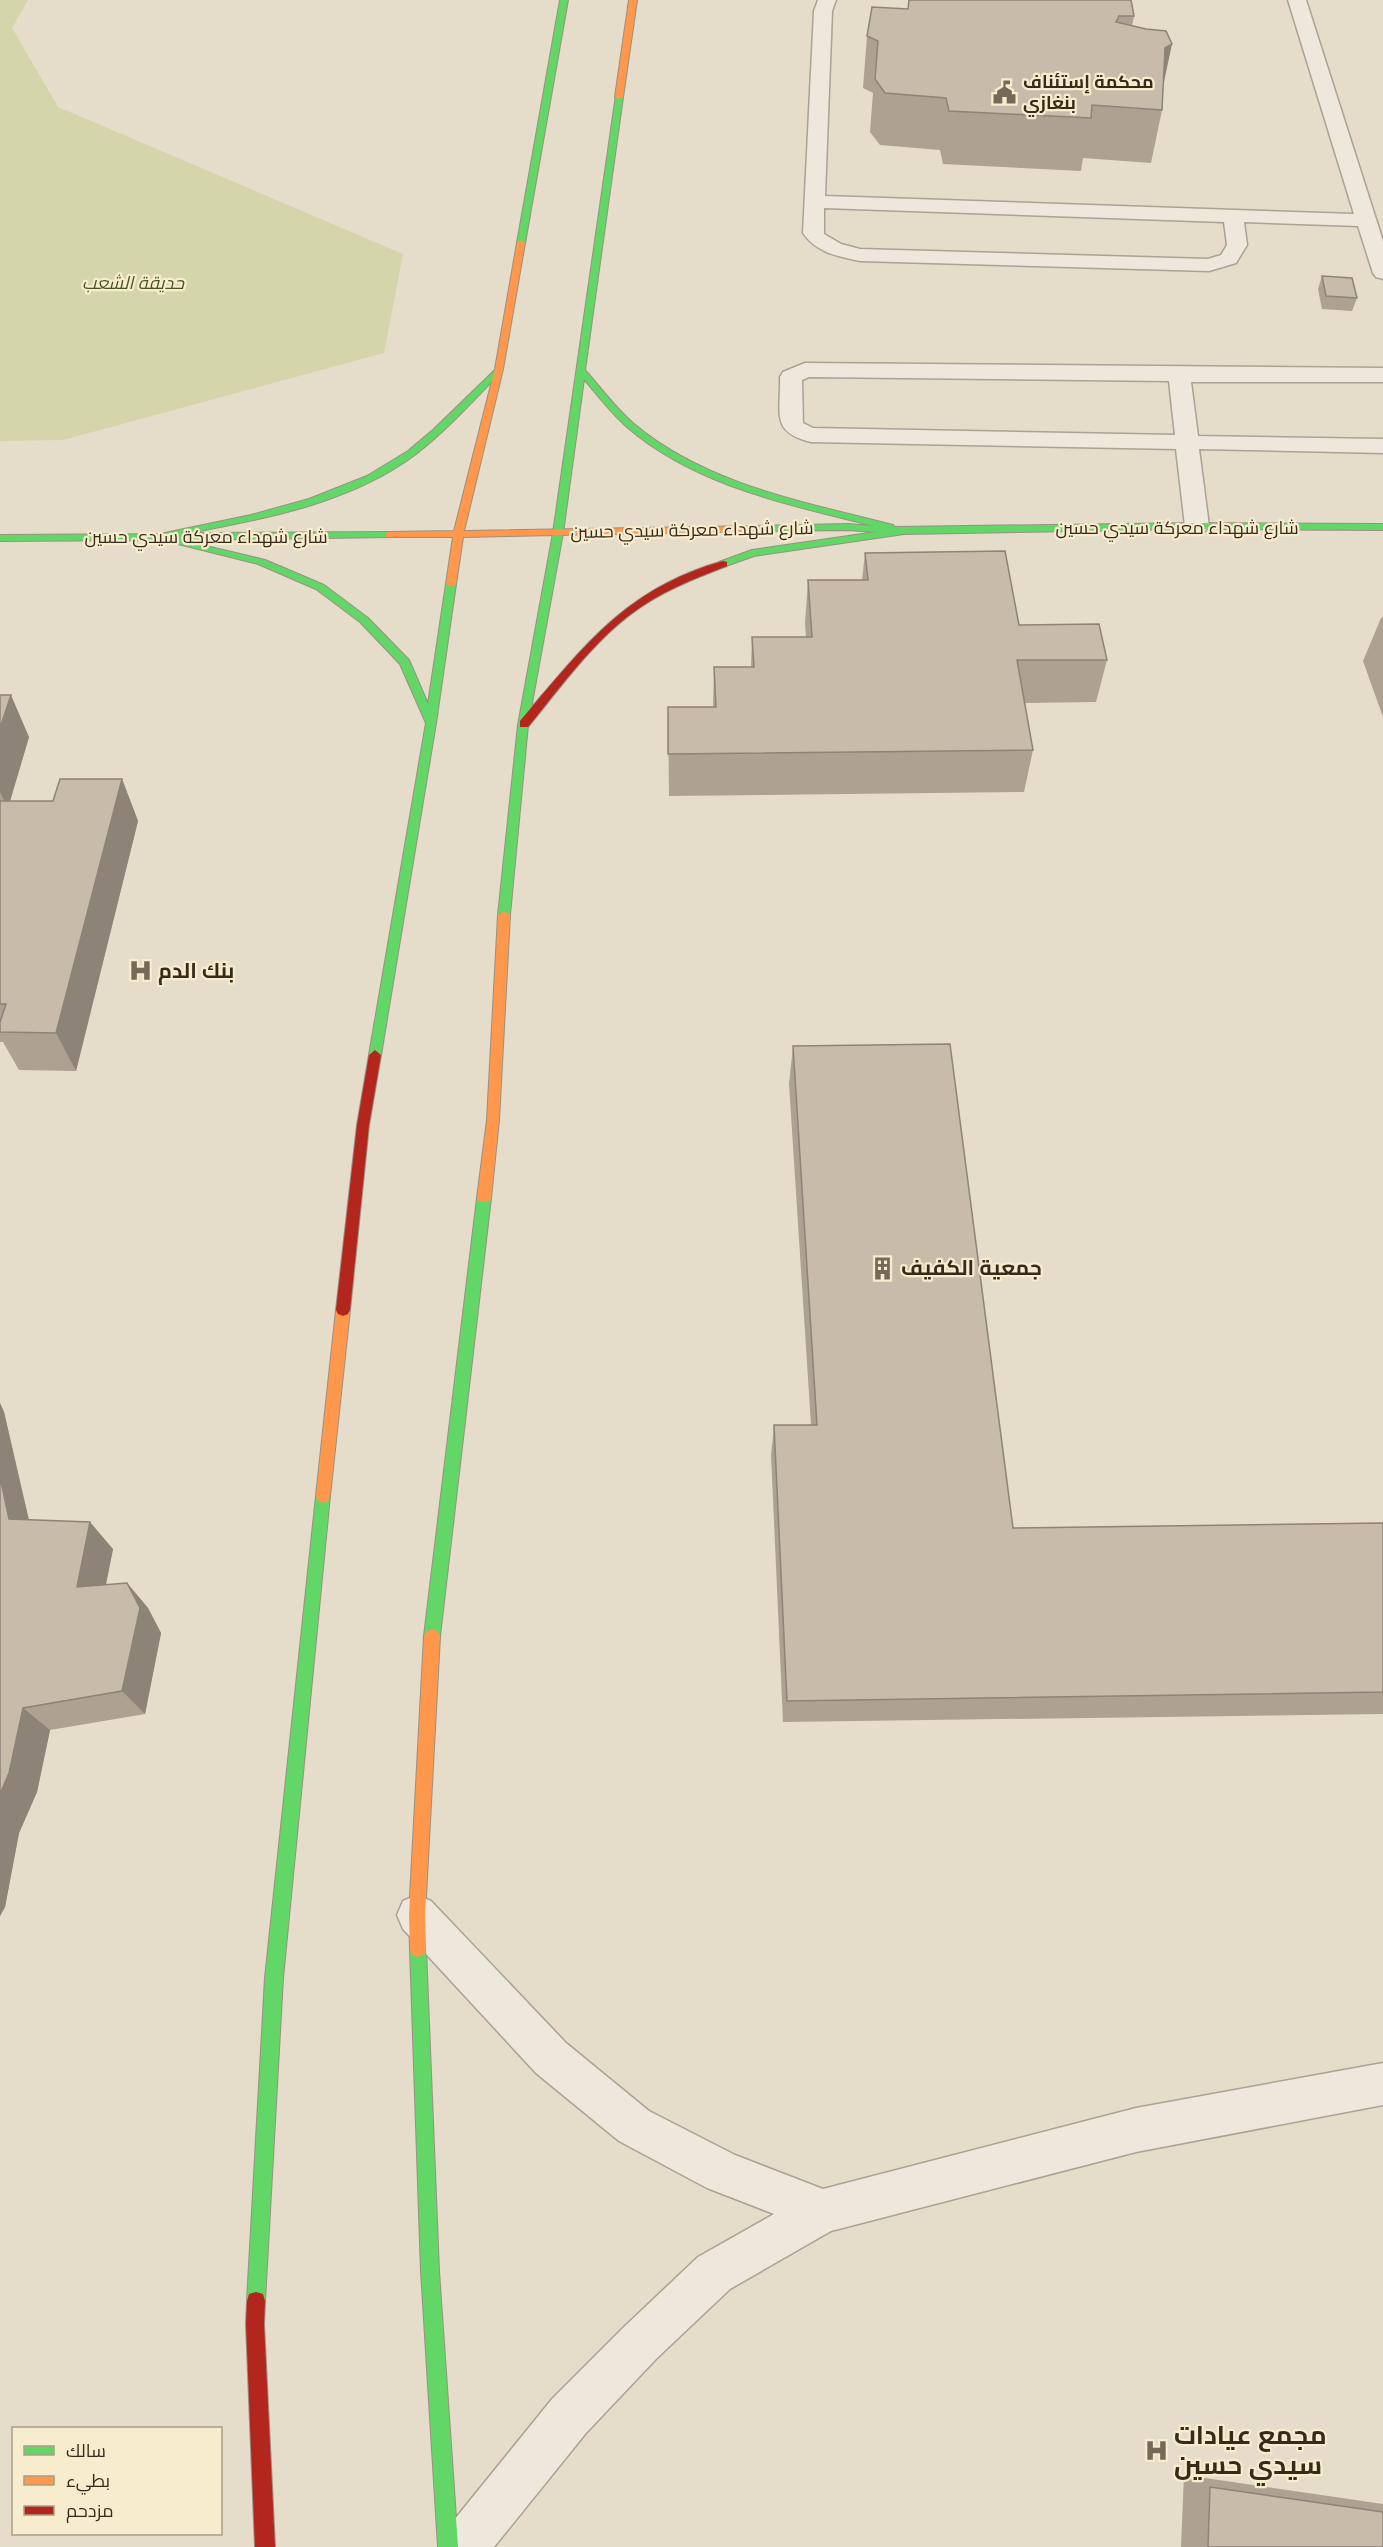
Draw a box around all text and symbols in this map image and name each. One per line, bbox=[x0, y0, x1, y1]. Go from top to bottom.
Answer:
place label: محكمة إستئناف بنغازي bbox=[1023, 69, 1154, 117]
public building icon: محكمة إستئناف بنغازي bbox=[992, 79, 1018, 105]
park label: حديقة الشعب bbox=[82, 270, 185, 297]
street label: شارع شهداء معركة سيدي حسين bbox=[570, 515, 814, 546]
street label: شارع شهداء معركة سيدي حسين bbox=[1055, 515, 1299, 542]
street label: شارع شهداء معركة سيدي حسين bbox=[84, 524, 328, 551]
place label: بنك الدم bbox=[158, 956, 234, 988]
hospital icon: بنك الدم bbox=[127, 958, 153, 984]
place label: جمعية الكفيف bbox=[901, 1253, 1042, 1285]
building icon: جمعية الكفيف bbox=[870, 1255, 896, 1281]
place label: مجمع عيادات سيدي حسين bbox=[1174, 2416, 1327, 2486]
legend bbox=[12, 2427, 222, 2535]
hospital icon: مجمع عيادات سيدي حسين bbox=[1143, 2437, 1169, 2463]
text: سالك bbox=[66, 2438, 106, 2465]
text: بطيء bbox=[66, 2468, 110, 2495]
text: مزدحم bbox=[66, 2498, 114, 2525]

